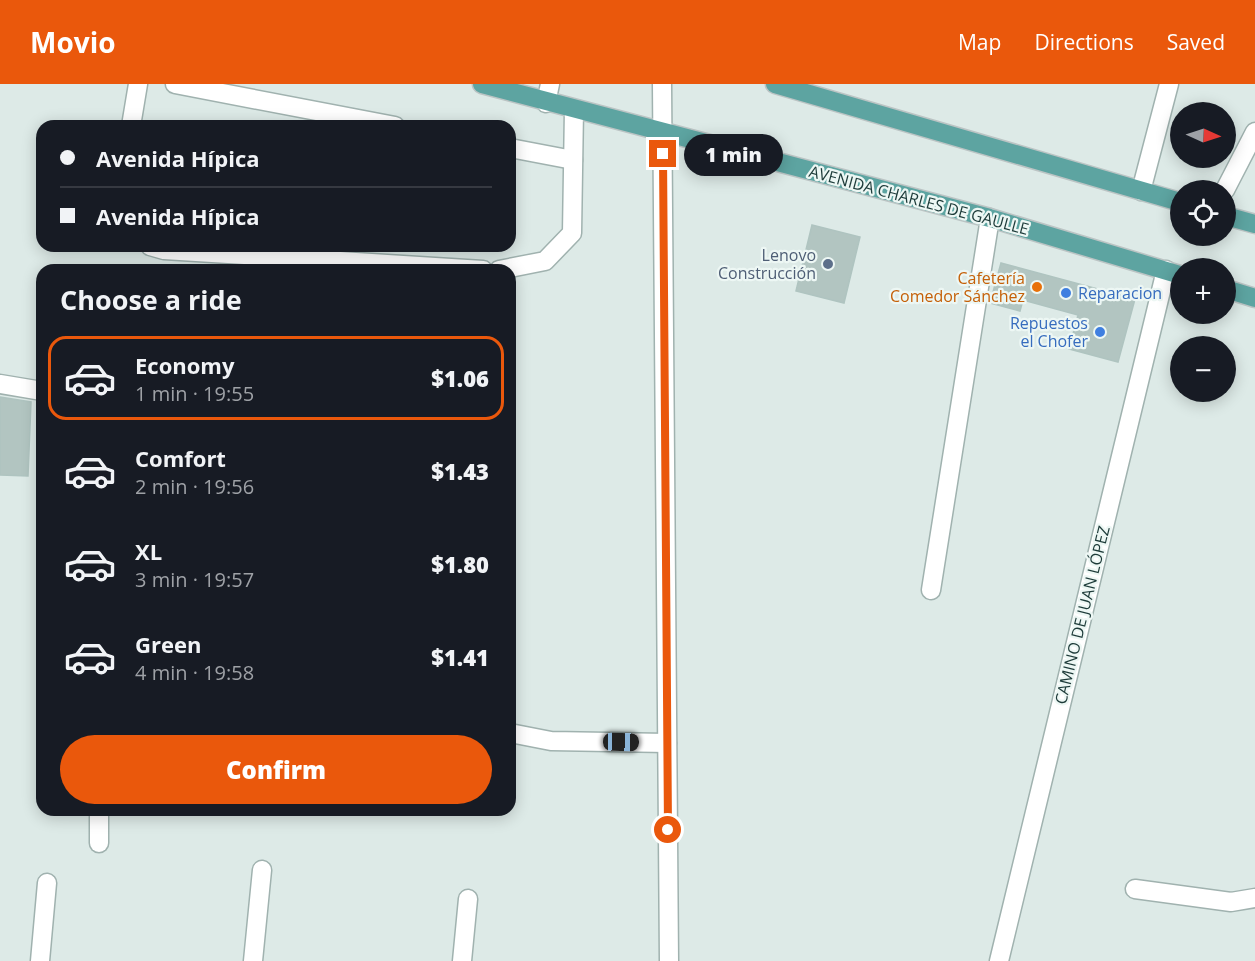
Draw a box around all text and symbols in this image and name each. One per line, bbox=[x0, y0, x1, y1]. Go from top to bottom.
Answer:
text: Movio bbox=[30, 23, 116, 61]
text: Map bbox=[958, 28, 1001, 56]
text: Directions bbox=[1034, 28, 1134, 56]
text: Saved bbox=[1167, 28, 1225, 56]
north arrow bbox=[1170, 102, 1236, 168]
map controls bbox=[1170, 102, 1236, 402]
callout: 1 min bbox=[684, 133, 783, 175]
route end bbox=[649, 140, 676, 167]
text: 1 min bbox=[705, 141, 762, 168]
text: Avenida Hípica bbox=[96, 143, 260, 173]
street label: AVENIDA CHARLES DE GAULLE bbox=[807, 160, 1031, 240]
button: locate bbox=[1170, 180, 1236, 246]
text: Avenida Hípica bbox=[96, 201, 260, 231]
place label: Lenovo Construcción bbox=[718, 244, 816, 284]
marker: Lenovo Construcción bbox=[821, 257, 835, 271]
button: + bbox=[1170, 258, 1236, 324]
place label: Cafetería Comedor Sánchez bbox=[890, 267, 1025, 307]
marker: Cafetería Comedor Sánchez bbox=[1030, 280, 1044, 294]
text: Choose a ride bbox=[60, 281, 242, 318]
place label: Reparacion bbox=[1078, 282, 1162, 304]
marker: Reparacion bbox=[1059, 286, 1073, 300]
place label: Repuestos el Chofer bbox=[1010, 312, 1088, 352]
marker: Repuestos el Chofer bbox=[1093, 325, 1107, 339]
button: − bbox=[1170, 336, 1236, 402]
text: Economy bbox=[135, 350, 234, 380]
icon: car bbox=[63, 351, 117, 405]
text: $1.06 bbox=[431, 363, 489, 393]
text: 1 min · 19:55 bbox=[135, 380, 254, 407]
text: Comfort bbox=[135, 443, 226, 473]
icon: car bbox=[63, 444, 117, 498]
text: $1.43 bbox=[431, 456, 489, 486]
text: 2 min · 19:56 bbox=[135, 473, 254, 500]
street label: CAMINO DE JUAN LÓPEZ bbox=[1049, 524, 1115, 706]
text: XL bbox=[135, 536, 162, 566]
icon: car bbox=[63, 537, 117, 591]
text: $1.80 bbox=[431, 549, 489, 579]
text: 3 min · 19:57 bbox=[135, 566, 254, 593]
text: Green bbox=[135, 629, 201, 659]
icon: car bbox=[63, 630, 117, 684]
text: $1.41 bbox=[431, 642, 489, 672]
text: 4 min · 19:58 bbox=[135, 659, 254, 686]
car bbox=[603, 733, 639, 751]
button: Confirm bbox=[60, 735, 492, 804]
route start bbox=[654, 816, 681, 843]

